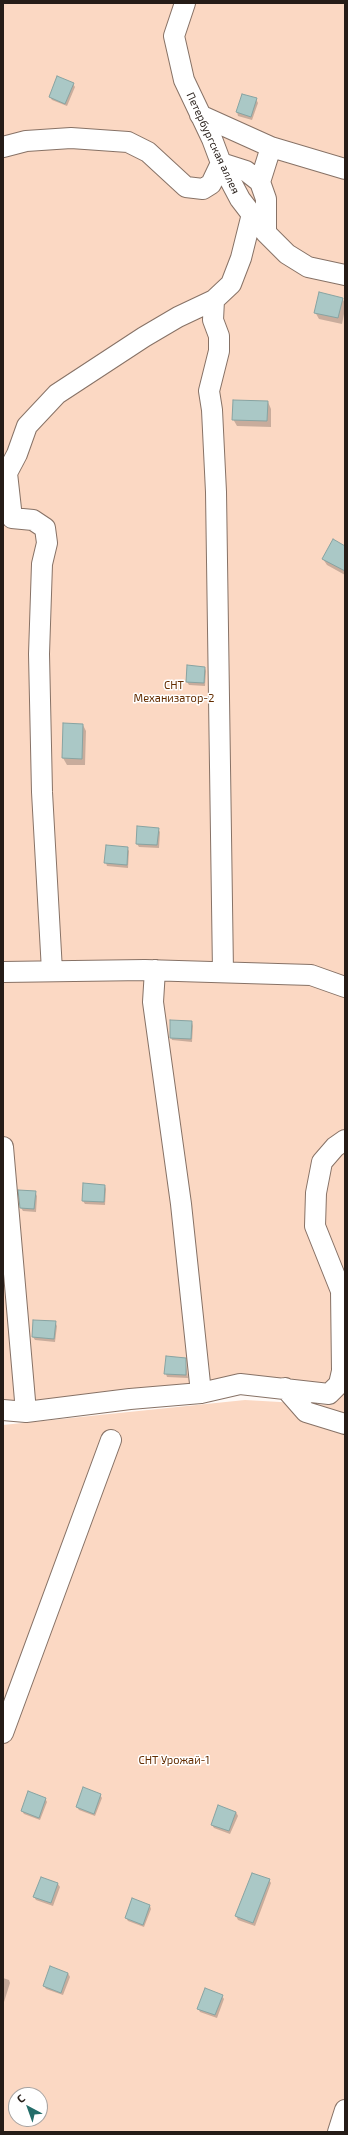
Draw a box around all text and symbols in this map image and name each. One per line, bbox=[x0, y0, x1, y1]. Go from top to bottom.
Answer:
street label: Петербургская аллея bbox=[184, 90, 242, 196]
park label: СНТ Механизатор-2 bbox=[134, 678, 214, 704]
park label: СНТ Урожай-1 bbox=[138, 1753, 210, 1767]
north arrow bbox=[8, 2087, 48, 2127]
text: С bbox=[14, 2091, 27, 2105]

